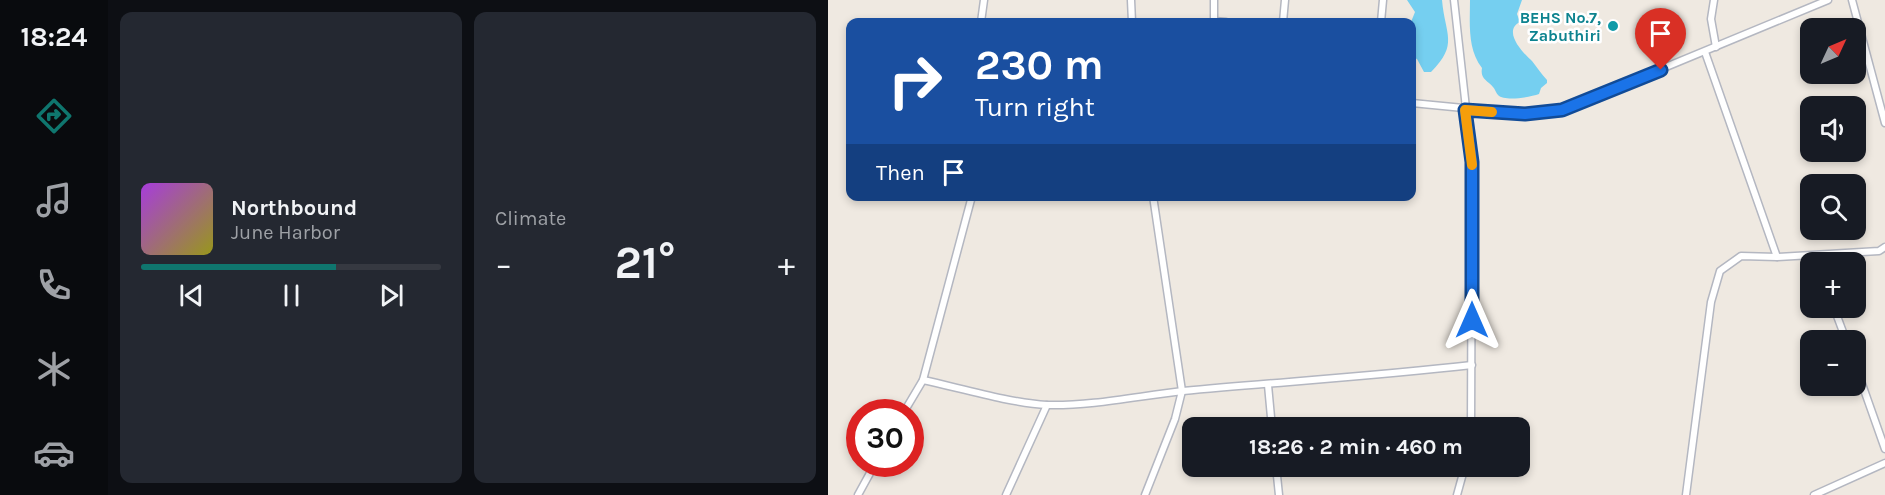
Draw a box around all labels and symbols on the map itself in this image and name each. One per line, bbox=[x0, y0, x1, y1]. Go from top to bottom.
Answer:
place label: BEHS No.7, Zabuthiri bbox=[1520, 8, 1601, 45]
pin bbox=[1635, 8, 1686, 70]
north arrow bbox=[1800, 18, 1866, 84]
marker: BEHS No.7, Zabuthiri bbox=[1606, 19, 1620, 33]
position arrow bbox=[1440, 288, 1504, 352]
speed limit sign: 30 bbox=[846, 399, 924, 477]

